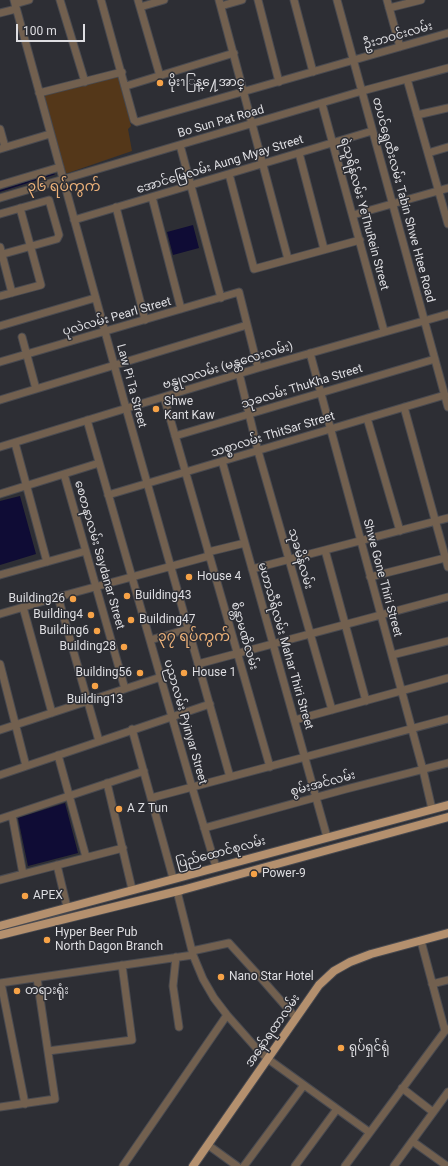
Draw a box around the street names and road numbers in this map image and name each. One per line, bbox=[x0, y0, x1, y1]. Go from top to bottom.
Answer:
street label: ဦးဘဝင်းလမ်း bbox=[362, 19, 434, 53]
street label: တပင်ရွှေထီးလမ်း Tabin Shwe Htee Road bbox=[369, 96, 437, 304]
street label: Bo Sun Pat Road bbox=[176, 103, 266, 141]
street label: အောင်မြေလမ်း Aung Myay Street bbox=[135, 133, 305, 197]
street label: ရဲသူရိန်လမ်း YeThuRein Street bbox=[337, 136, 391, 292]
street label: ပုလဲလမ်း Pearl Street bbox=[61, 295, 173, 339]
street label: ဗန္ဓုလလမ်း (မန္တလေးလမ်း) bbox=[161, 339, 295, 393]
street label: Law Pi Ta Street bbox=[113, 343, 149, 429]
street label: သုခလမ်း ThuKha Street bbox=[240, 362, 364, 412]
street label: သစ္စာလမ်း ThitSar Street bbox=[209, 409, 337, 461]
street label: စေတနာလမ်း Saydanar Street bbox=[71, 479, 127, 631]
street label: Shwe Gone Thiri Street bbox=[359, 518, 405, 638]
street label: သုခမိန်လမ်း bbox=[284, 527, 316, 591]
street label: မဟာသီရိလမ်း Mahar Thiri Street bbox=[254, 561, 316, 731]
street label: စိန္တာမဏိလမ်း bbox=[227, 600, 261, 672]
street label: ပညာလမ်း Pyinyar Street bbox=[160, 658, 210, 786]
street label: စွမ်းအင်လမ်း bbox=[289, 768, 357, 800]
street label: ပြည်ထောင်စုလမ်း bbox=[175, 834, 267, 872]
street label: အနော်ရထာလမ်း bbox=[243, 992, 303, 1070]

